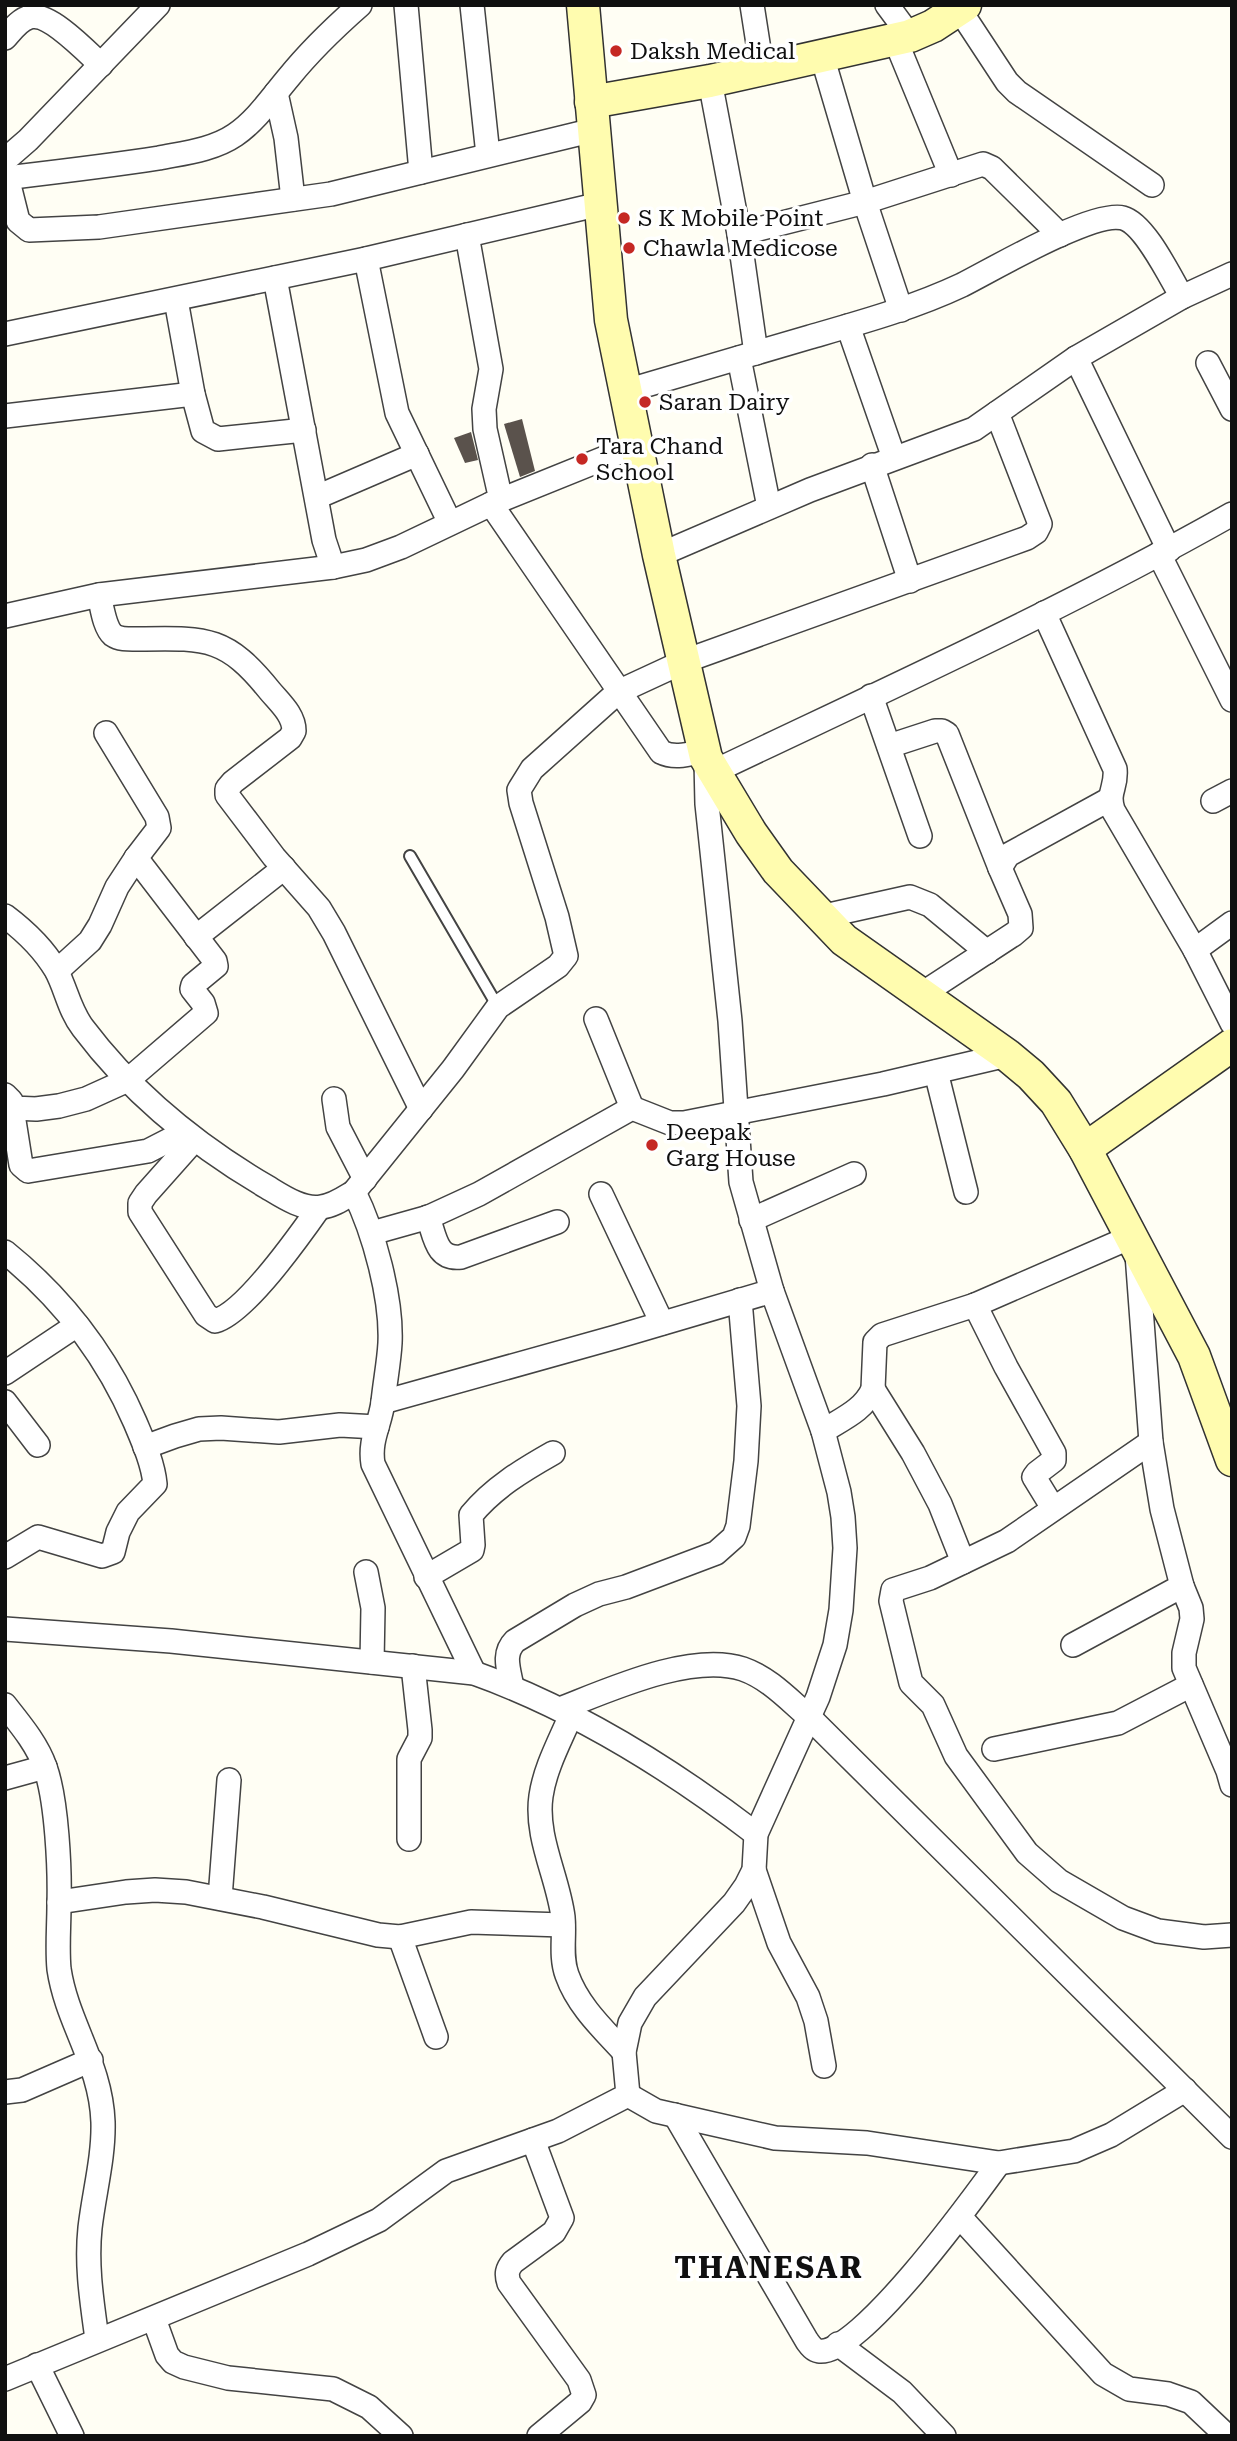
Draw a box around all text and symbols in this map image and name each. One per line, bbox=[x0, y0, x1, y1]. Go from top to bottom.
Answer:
place label: Daksh Medical bbox=[630, 38, 795, 65]
marker: Daksh Medical bbox=[608, 43, 624, 59]
place label: S K Mobile Point bbox=[638, 205, 824, 232]
marker: S K Mobile Point bbox=[616, 210, 632, 226]
place label: Chawla Medicose bbox=[643, 235, 838, 262]
marker: Chawla Medicose bbox=[621, 240, 637, 256]
place label: Saran Dairy bbox=[659, 389, 790, 416]
marker: Saran Dairy bbox=[637, 394, 653, 410]
place label: Tara Chand School bbox=[596, 433, 724, 486]
marker: Tara Chand School bbox=[574, 451, 590, 467]
place label: Deepak Garg House bbox=[666, 1119, 796, 1172]
marker: Deepak Garg House bbox=[644, 1137, 660, 1153]
district label: THANESAR bbox=[674, 2250, 864, 2285]

